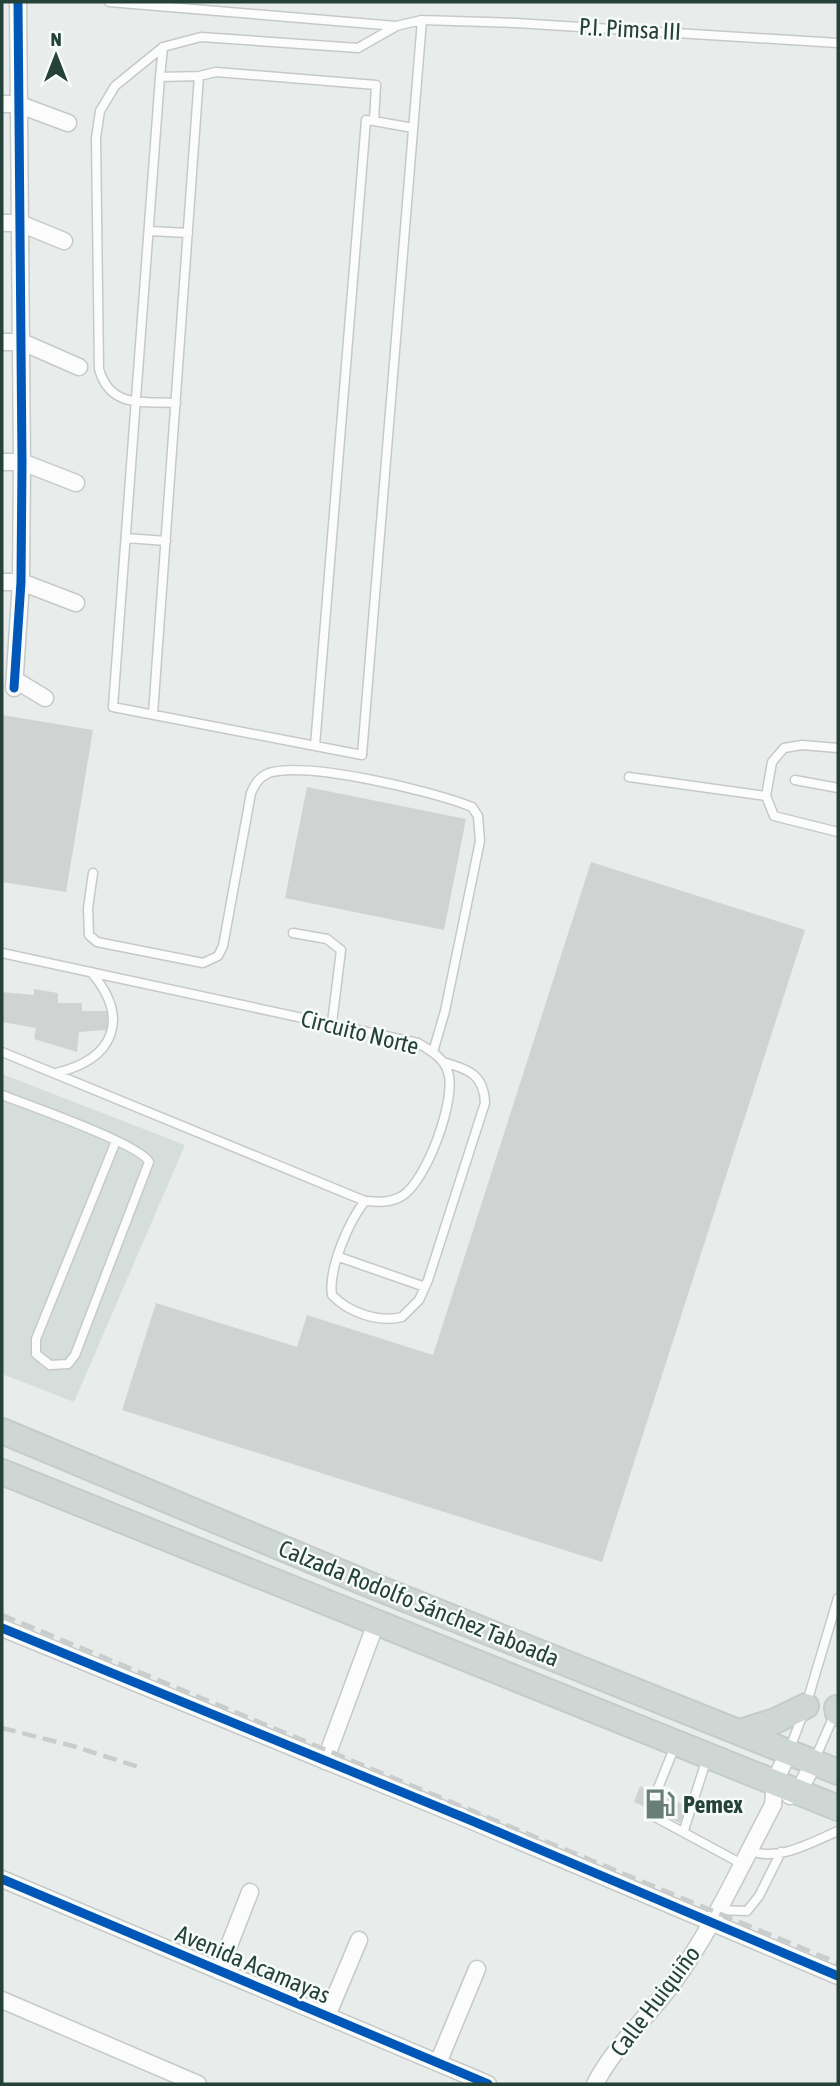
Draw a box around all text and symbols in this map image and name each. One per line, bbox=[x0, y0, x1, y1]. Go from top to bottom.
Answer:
street label: P.I. Pimsa III bbox=[578, 13, 682, 45]
north arrow bbox=[21, 21, 91, 91]
text: N bbox=[50, 28, 62, 50]
street label: Circuito Norte bbox=[298, 1004, 422, 1060]
street label: Calzada Rodolfo Sánchez Taboada bbox=[275, 1534, 563, 1672]
fuel station icon: Pemex bbox=[643, 1787, 677, 1821]
place label: Pemex bbox=[683, 1791, 743, 1818]
street label: Avenida Acamayas bbox=[172, 1919, 334, 2009]
street label: Calle Huiquiño bbox=[605, 1941, 705, 2061]

